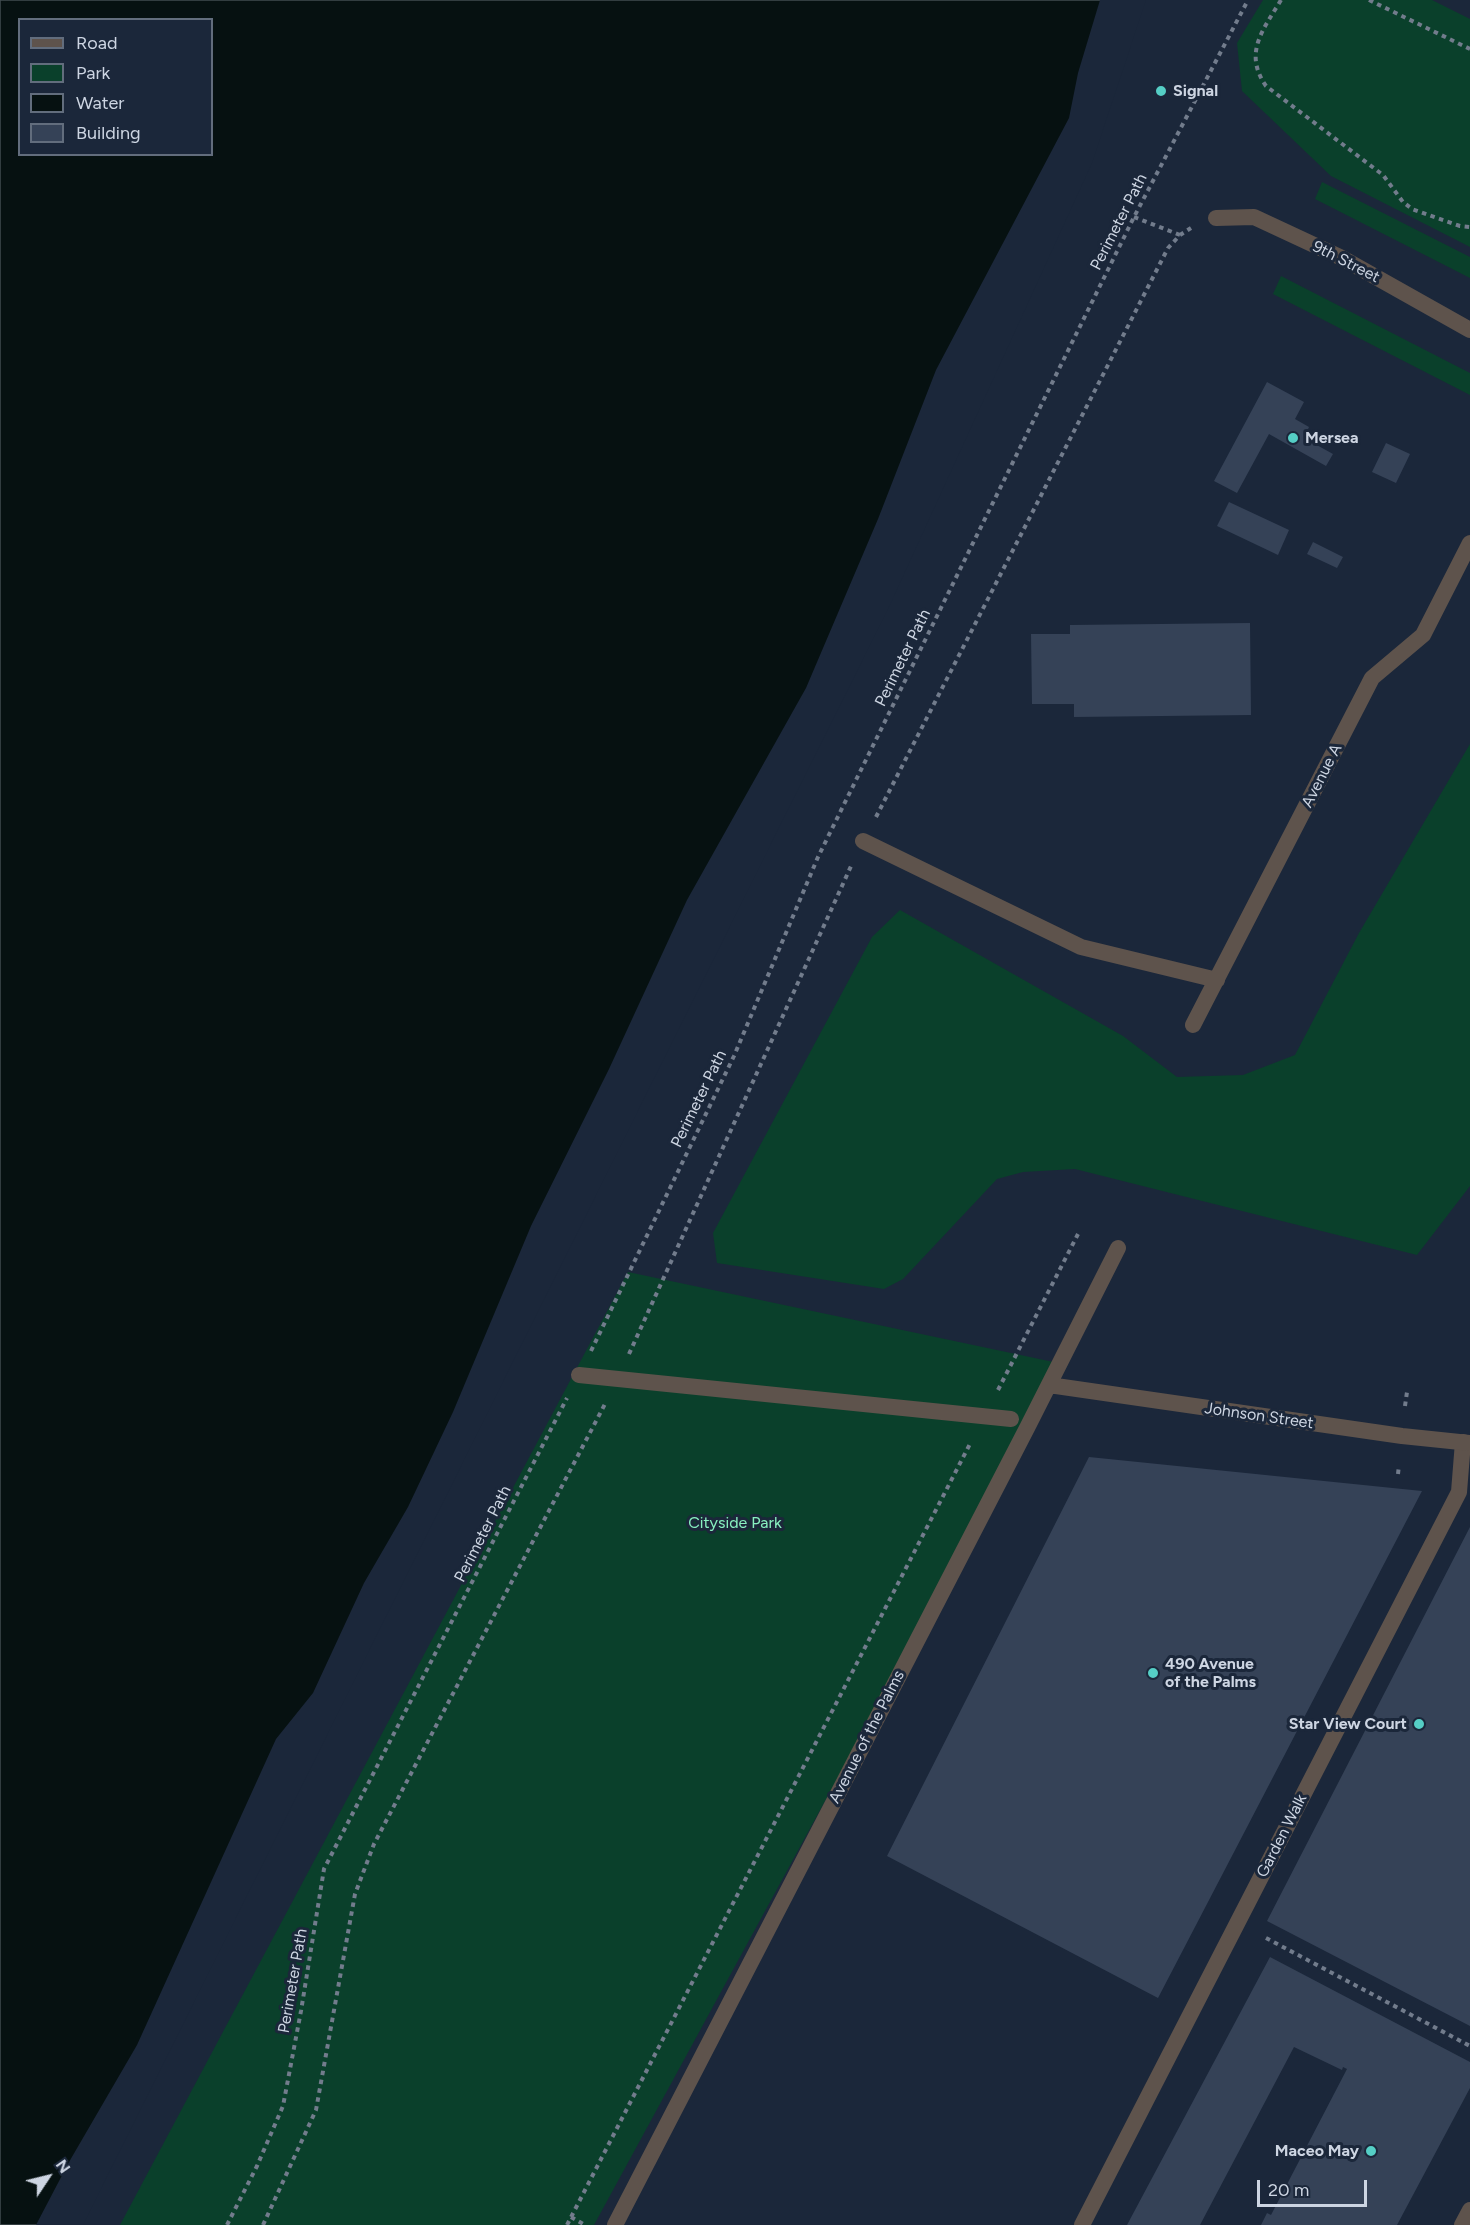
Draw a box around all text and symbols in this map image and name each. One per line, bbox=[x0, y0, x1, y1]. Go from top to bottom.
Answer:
legend bbox=[18, 18, 213, 156]
text: Road bbox=[76, 32, 117, 54]
text: Park bbox=[76, 62, 110, 84]
place label: Signal bbox=[1173, 81, 1218, 101]
marker: Signal bbox=[1154, 84, 1168, 98]
text: Water bbox=[76, 92, 124, 114]
text: Building bbox=[76, 122, 141, 144]
street label: Perimeter Path bbox=[1086, 171, 1152, 273]
street label: 9th Street bbox=[1309, 237, 1383, 287]
place label: Mersea bbox=[1305, 428, 1358, 448]
marker: Mersea bbox=[1286, 431, 1300, 445]
street label: Perimeter Path bbox=[871, 606, 935, 710]
street label: Avenue A bbox=[1298, 741, 1346, 811]
street label: Perimeter Path bbox=[667, 1047, 731, 1151]
street label: Johnson Street bbox=[1203, 1399, 1315, 1433]
street label: Perimeter Path bbox=[450, 1483, 516, 1585]
park label: Cityside Park bbox=[688, 1513, 782, 1533]
place label: 490 Avenue of the Palms bbox=[1165, 1654, 1256, 1692]
marker: 490 Avenue of the Palms bbox=[1146, 1666, 1160, 1680]
street label: Avenue of the Palms bbox=[825, 1667, 909, 1807]
place label: Star View Court bbox=[1289, 1714, 1407, 1734]
marker: Star View Court bbox=[1412, 1717, 1426, 1731]
street label: Garden Walk bbox=[1253, 1791, 1311, 1881]
street label: Perimeter Path bbox=[274, 1927, 312, 2035]
place label: Maceo May bbox=[1275, 2141, 1359, 2161]
marker: Maceo May bbox=[1364, 2144, 1378, 2158]
north arrow bbox=[18, 2147, 78, 2207]
text: N bbox=[52, 2156, 74, 2177]
scale bar bbox=[1260, 2168, 1370, 2206]
text: 20 m bbox=[1268, 2179, 1309, 2201]

